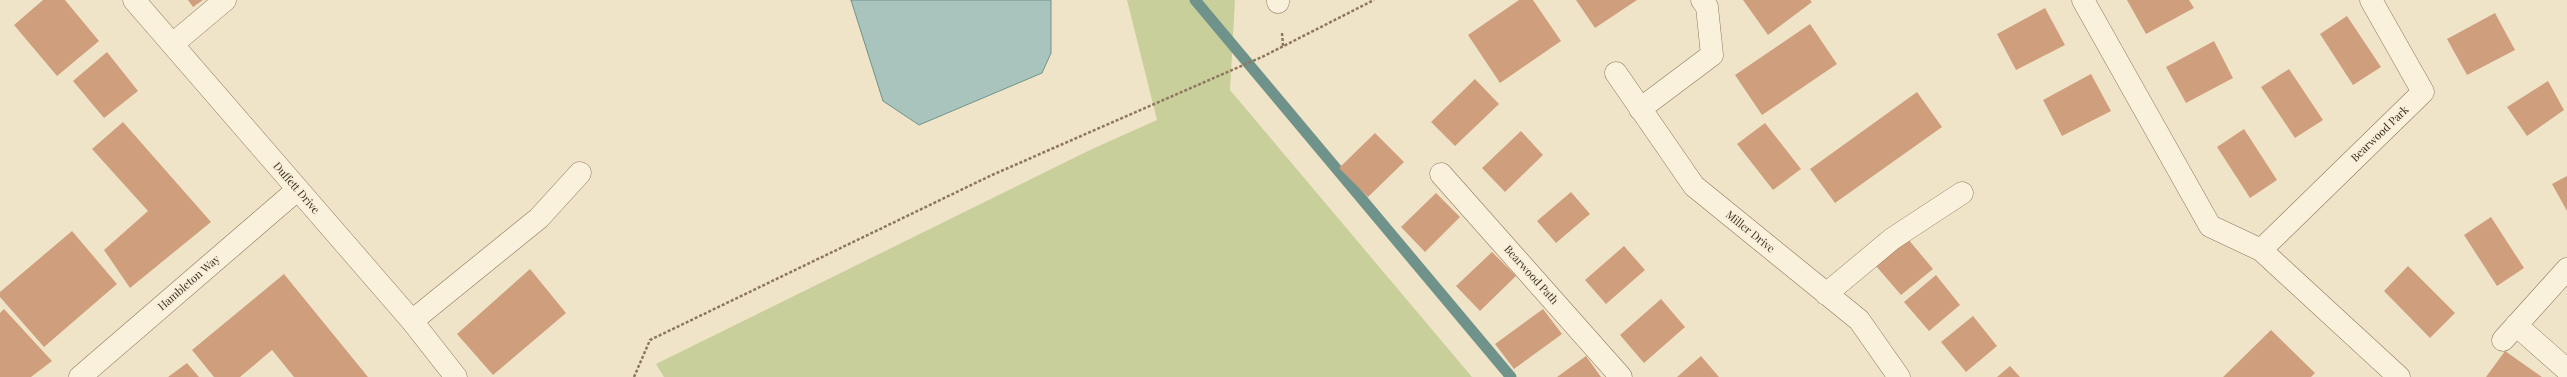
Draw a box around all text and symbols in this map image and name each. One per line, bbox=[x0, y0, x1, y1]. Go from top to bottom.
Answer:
street label: Bearwood Park bbox=[2348, 103, 2412, 165]
street label: Duffett Drive bbox=[270, 160, 322, 216]
street label: Miller Drive bbox=[1723, 208, 1777, 256]
street label: Bearwood Path bbox=[1501, 243, 1561, 307]
street label: Hambleton Way bbox=[155, 253, 223, 313]

